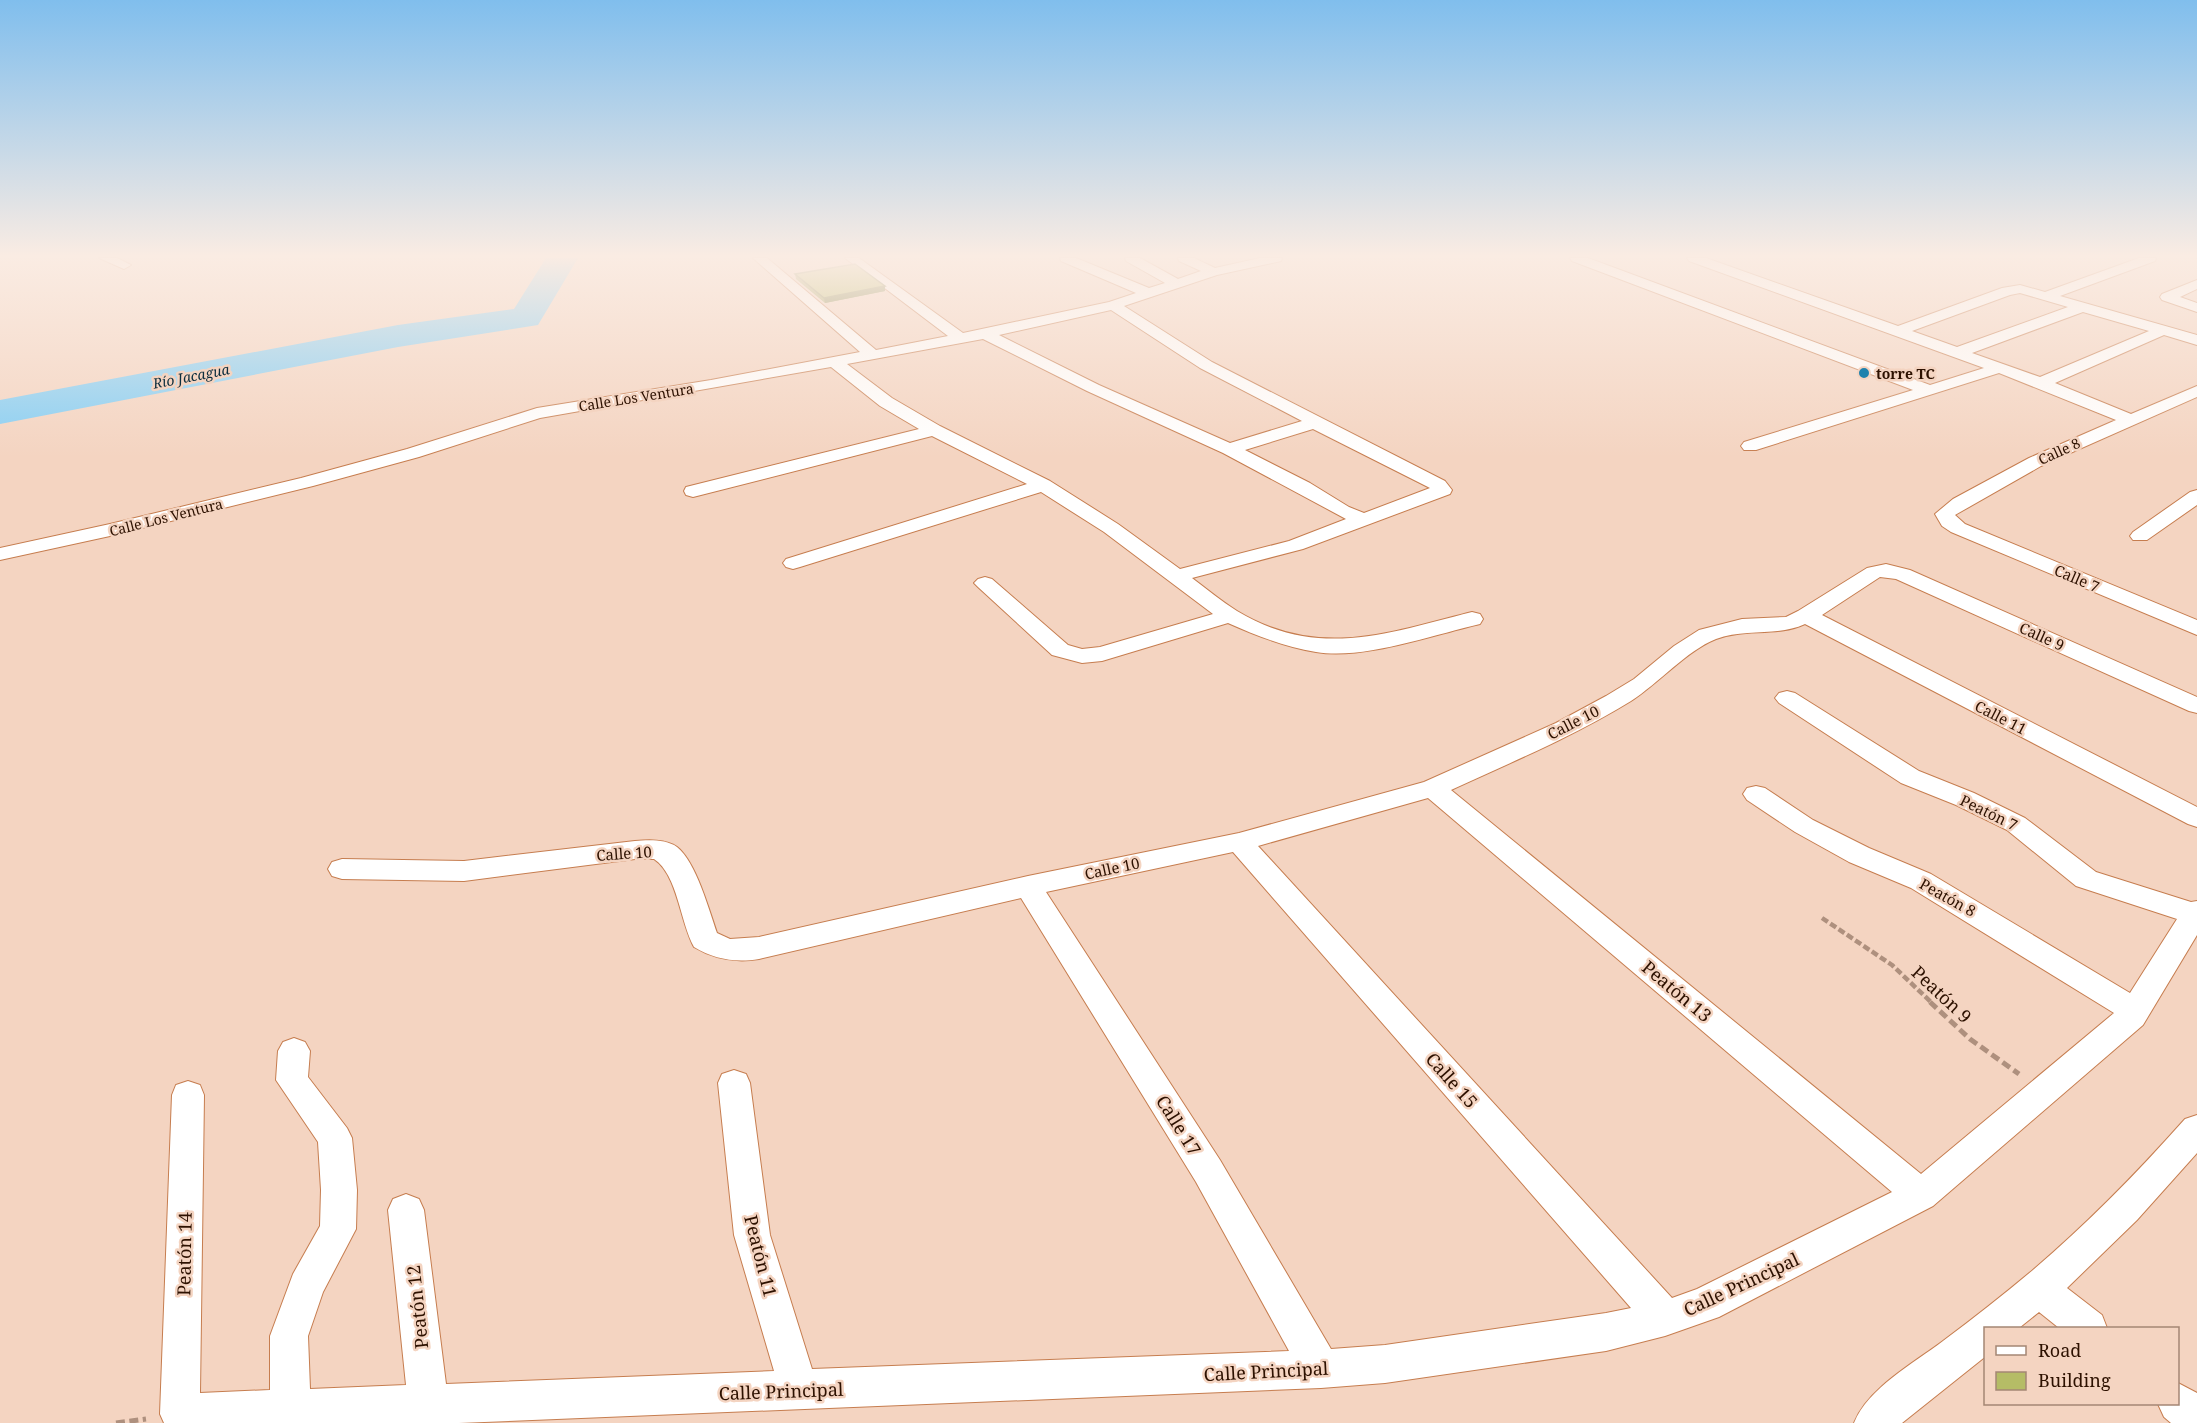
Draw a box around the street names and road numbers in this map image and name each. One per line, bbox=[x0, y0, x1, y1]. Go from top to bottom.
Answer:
street label: Calle Los Ventura bbox=[577, 379, 695, 415]
street label: Calle 8 bbox=[2035, 433, 2083, 469]
street label: Calle Los Ventura bbox=[107, 494, 225, 540]
street label: Calle 7 bbox=[2051, 560, 2103, 596]
street label: Calle 9 bbox=[2016, 617, 2068, 655]
street label: Calle 11 bbox=[1972, 695, 2030, 739]
street label: Calle 10 bbox=[1544, 700, 1602, 744]
street label: Peatón 7 bbox=[1957, 790, 2021, 834]
street label: Calle 10 bbox=[596, 841, 652, 865]
street label: Calle 10 bbox=[1083, 852, 1141, 884]
street label: Peatón 8 bbox=[1916, 873, 1980, 921]
street label: Peatón 13 bbox=[1637, 955, 1717, 1027]
street label: Peatón 9 bbox=[1907, 960, 1977, 1028]
street label: Calle 15 bbox=[1421, 1047, 1483, 1113]
street label: Calle 17 bbox=[1151, 1090, 1207, 1160]
street label: Peatón 14 bbox=[171, 1212, 197, 1296]
street label: Peatón 11 bbox=[739, 1212, 783, 1300]
street label: Calle Principal bbox=[1679, 1247, 1803, 1321]
street label: Peatón 12 bbox=[401, 1264, 433, 1350]
street label: Calle Principal bbox=[1203, 1356, 1329, 1386]
street label: Calle Principal bbox=[718, 1377, 844, 1405]

